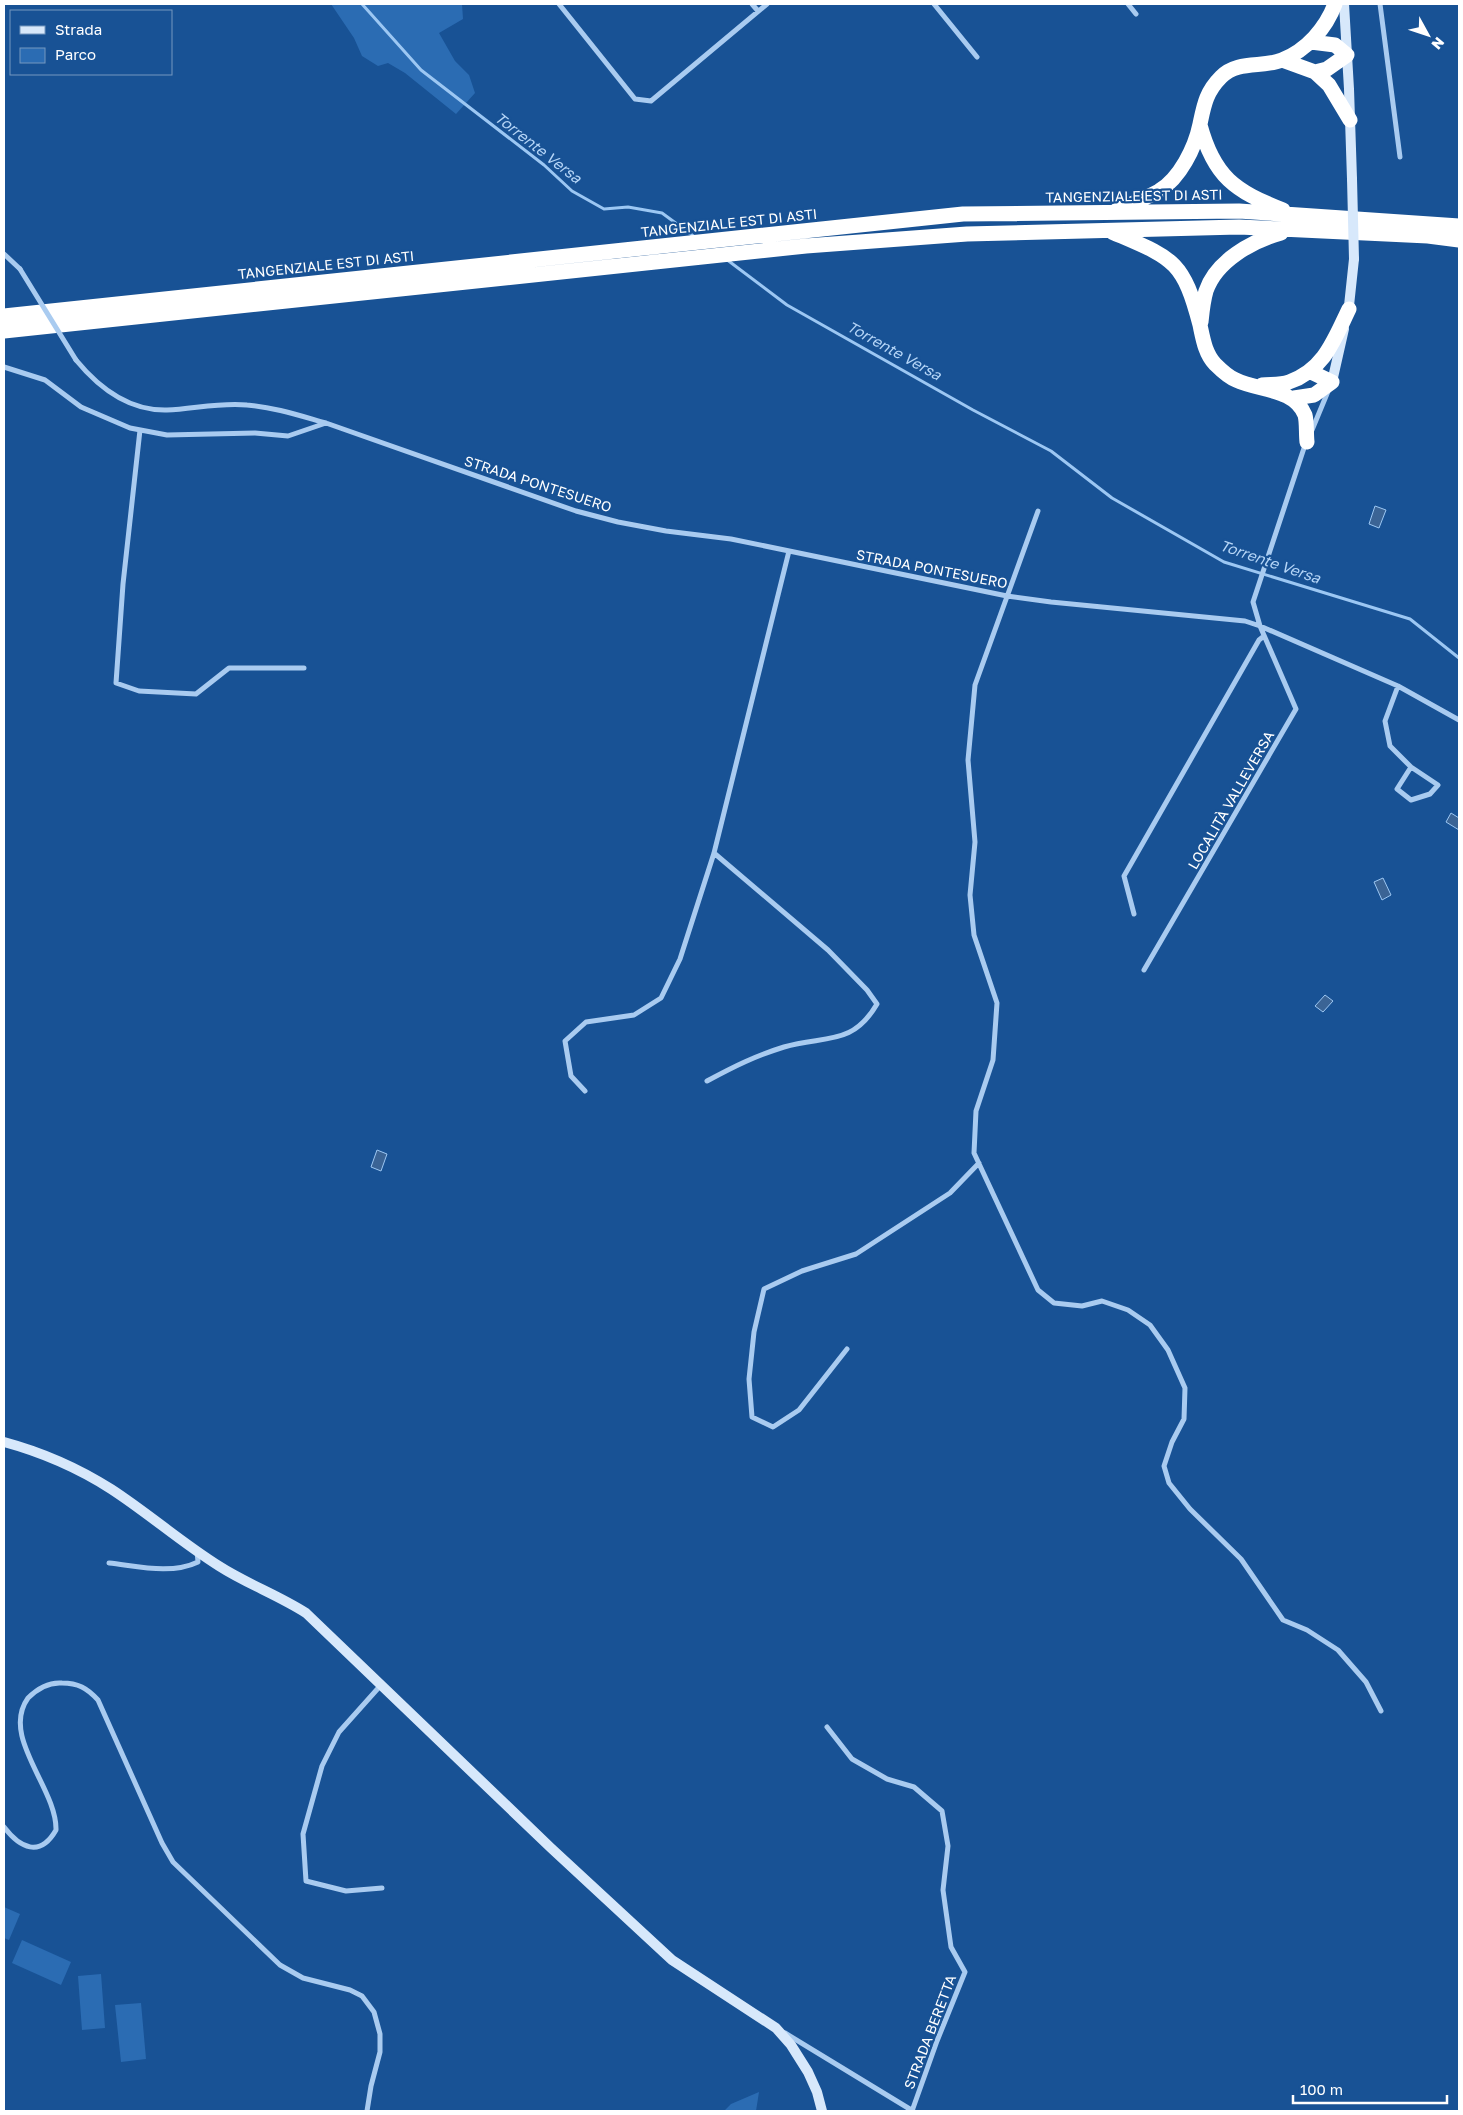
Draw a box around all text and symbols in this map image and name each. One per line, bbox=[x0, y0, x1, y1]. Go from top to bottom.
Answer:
legend bbox=[10, 10, 172, 75]
north arrow bbox=[1403, 10, 1453, 60]
text: Strada bbox=[55, 20, 102, 38]
text: N bbox=[1428, 34, 1448, 53]
text: Parco bbox=[55, 45, 96, 63]
water label: Torrente Versa bbox=[492, 108, 586, 187]
street label: TANGENZIALE EST DI ASTI bbox=[1045, 185, 1223, 206]
street label: TANGENZIALE EST DI ASTI bbox=[640, 205, 818, 240]
street label: TANGENZIALE EST DI ASTI bbox=[237, 247, 415, 282]
water label: Torrente Versa bbox=[844, 317, 945, 384]
street label: STRADA PONTESUERO bbox=[462, 452, 614, 515]
water label: Torrente Versa bbox=[1218, 535, 1323, 587]
street label: STRADA PONTESUERO bbox=[855, 545, 1009, 592]
street label: LOCALITÀ VALLEVERSA bbox=[1184, 727, 1277, 872]
street label: STRADA BERETTA bbox=[900, 1972, 959, 2091]
scale bar bbox=[1293, 2072, 1447, 2104]
text: 100 m bbox=[1300, 2080, 1343, 2098]

